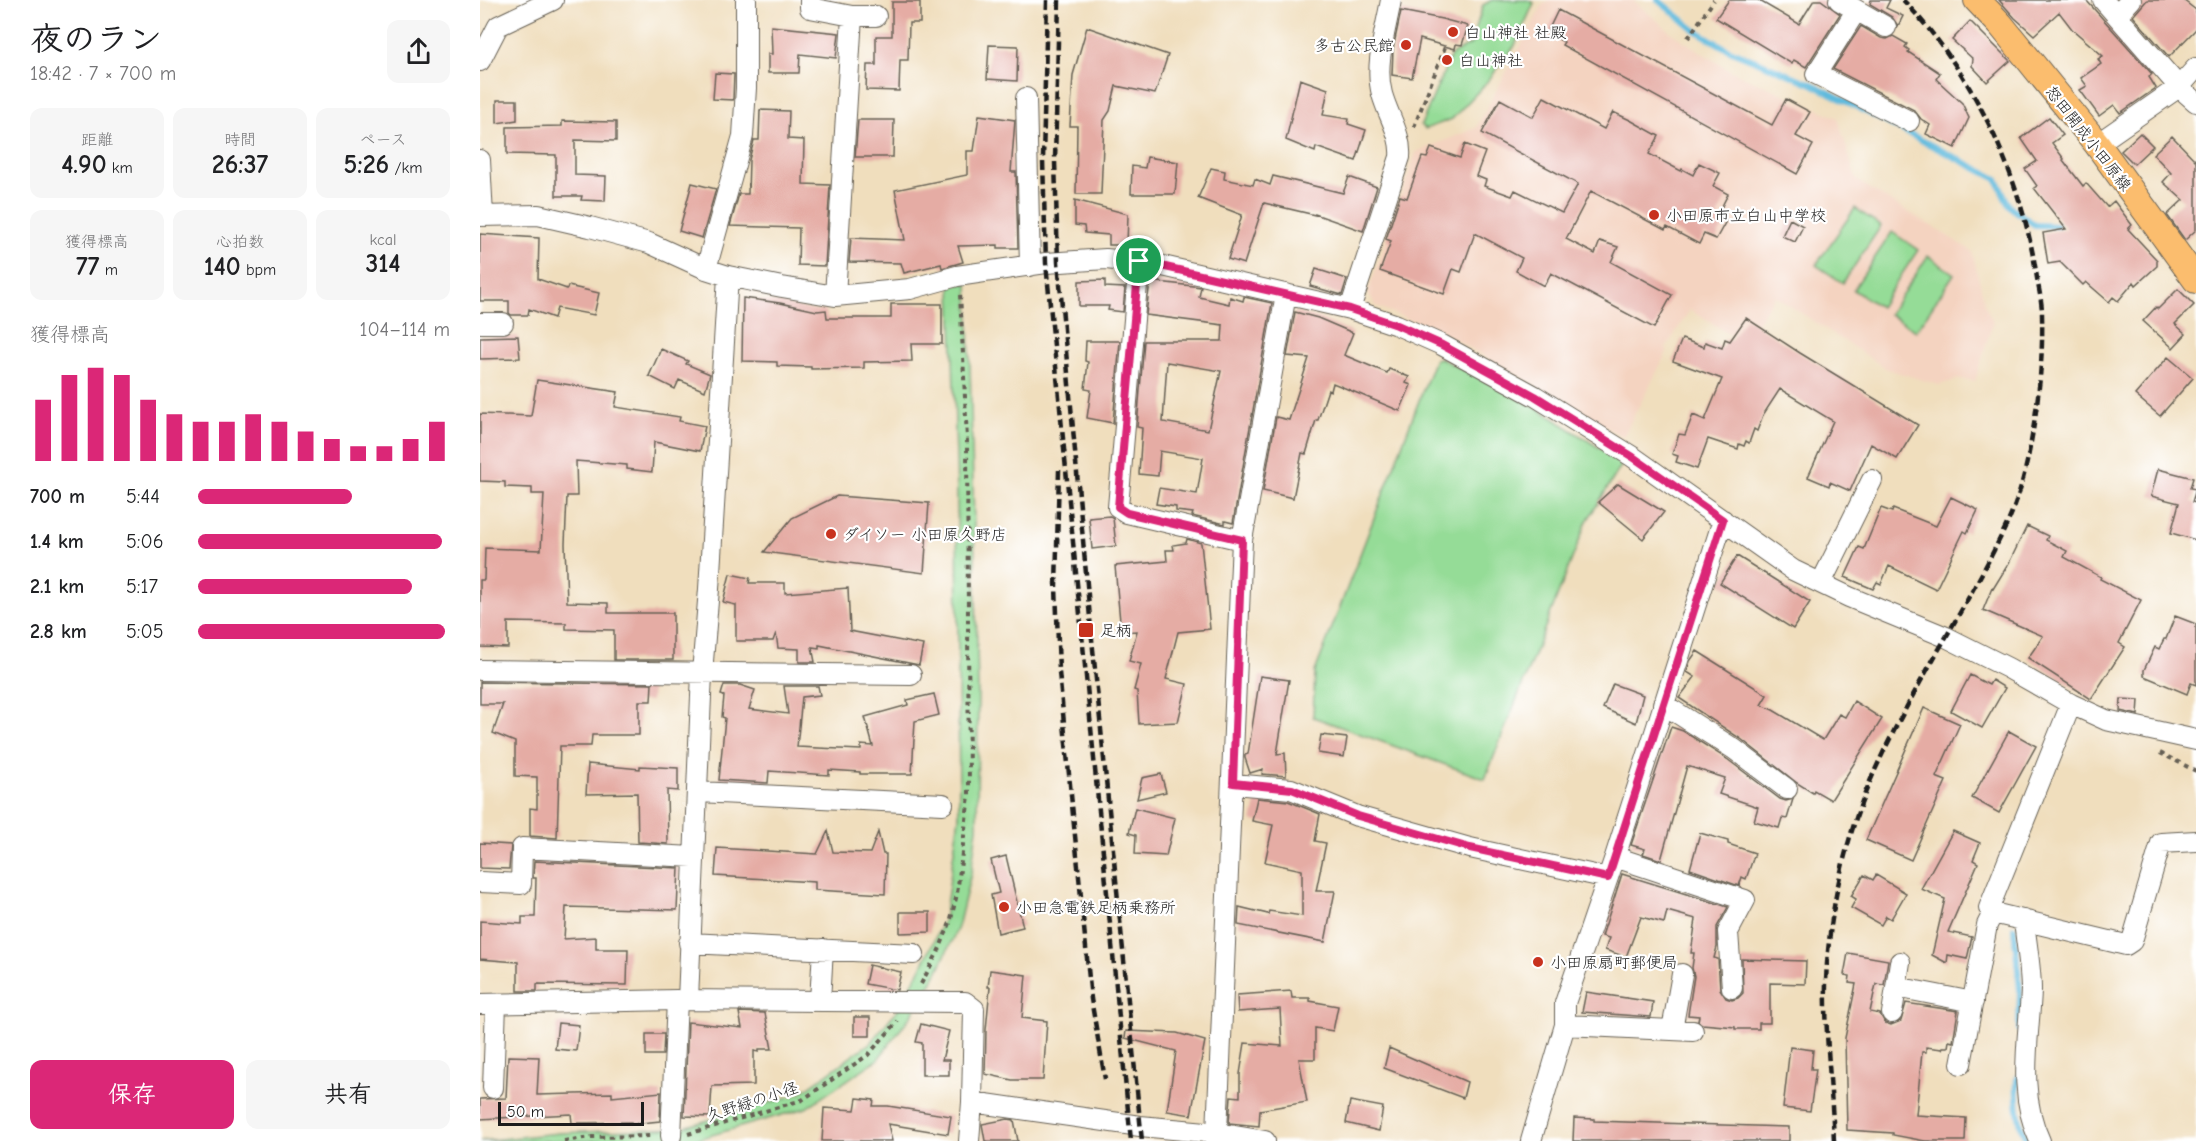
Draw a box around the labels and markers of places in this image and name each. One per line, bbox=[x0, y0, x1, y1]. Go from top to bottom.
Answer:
place label: 白山神社 社殿 bbox=[1465, 24, 1566, 42]
marker: 白山神社 社殿 bbox=[1446, 25, 1460, 39]
place label: 多古公民館 bbox=[1314, 37, 1394, 55]
marker: 多古公民館 bbox=[1399, 38, 1413, 52]
place label: 白山神社 bbox=[1459, 52, 1523, 70]
marker: 白山神社 bbox=[1440, 53, 1454, 67]
place label: 小田原市立白山中学校 bbox=[1666, 207, 1826, 225]
marker: 小田原市立白山中学校 bbox=[1647, 208, 1661, 222]
pin bbox=[1113, 235, 1164, 286]
place label: ダイソー 小田原久野店 bbox=[843, 526, 1007, 544]
marker: ダイソー 小田原久野店 bbox=[824, 527, 838, 541]
marker: 足柄 bbox=[1077, 621, 1095, 639]
place label: 足柄 bbox=[1100, 622, 1132, 640]
place label: 小田急電鉄足柄乗務所 bbox=[1016, 899, 1176, 917]
marker: 小田急電鉄足柄乗務所 bbox=[997, 900, 1011, 914]
place label: 小田原扇町郵便局 bbox=[1550, 954, 1678, 972]
marker: 小田原扇町郵便局 bbox=[1531, 955, 1545, 969]

